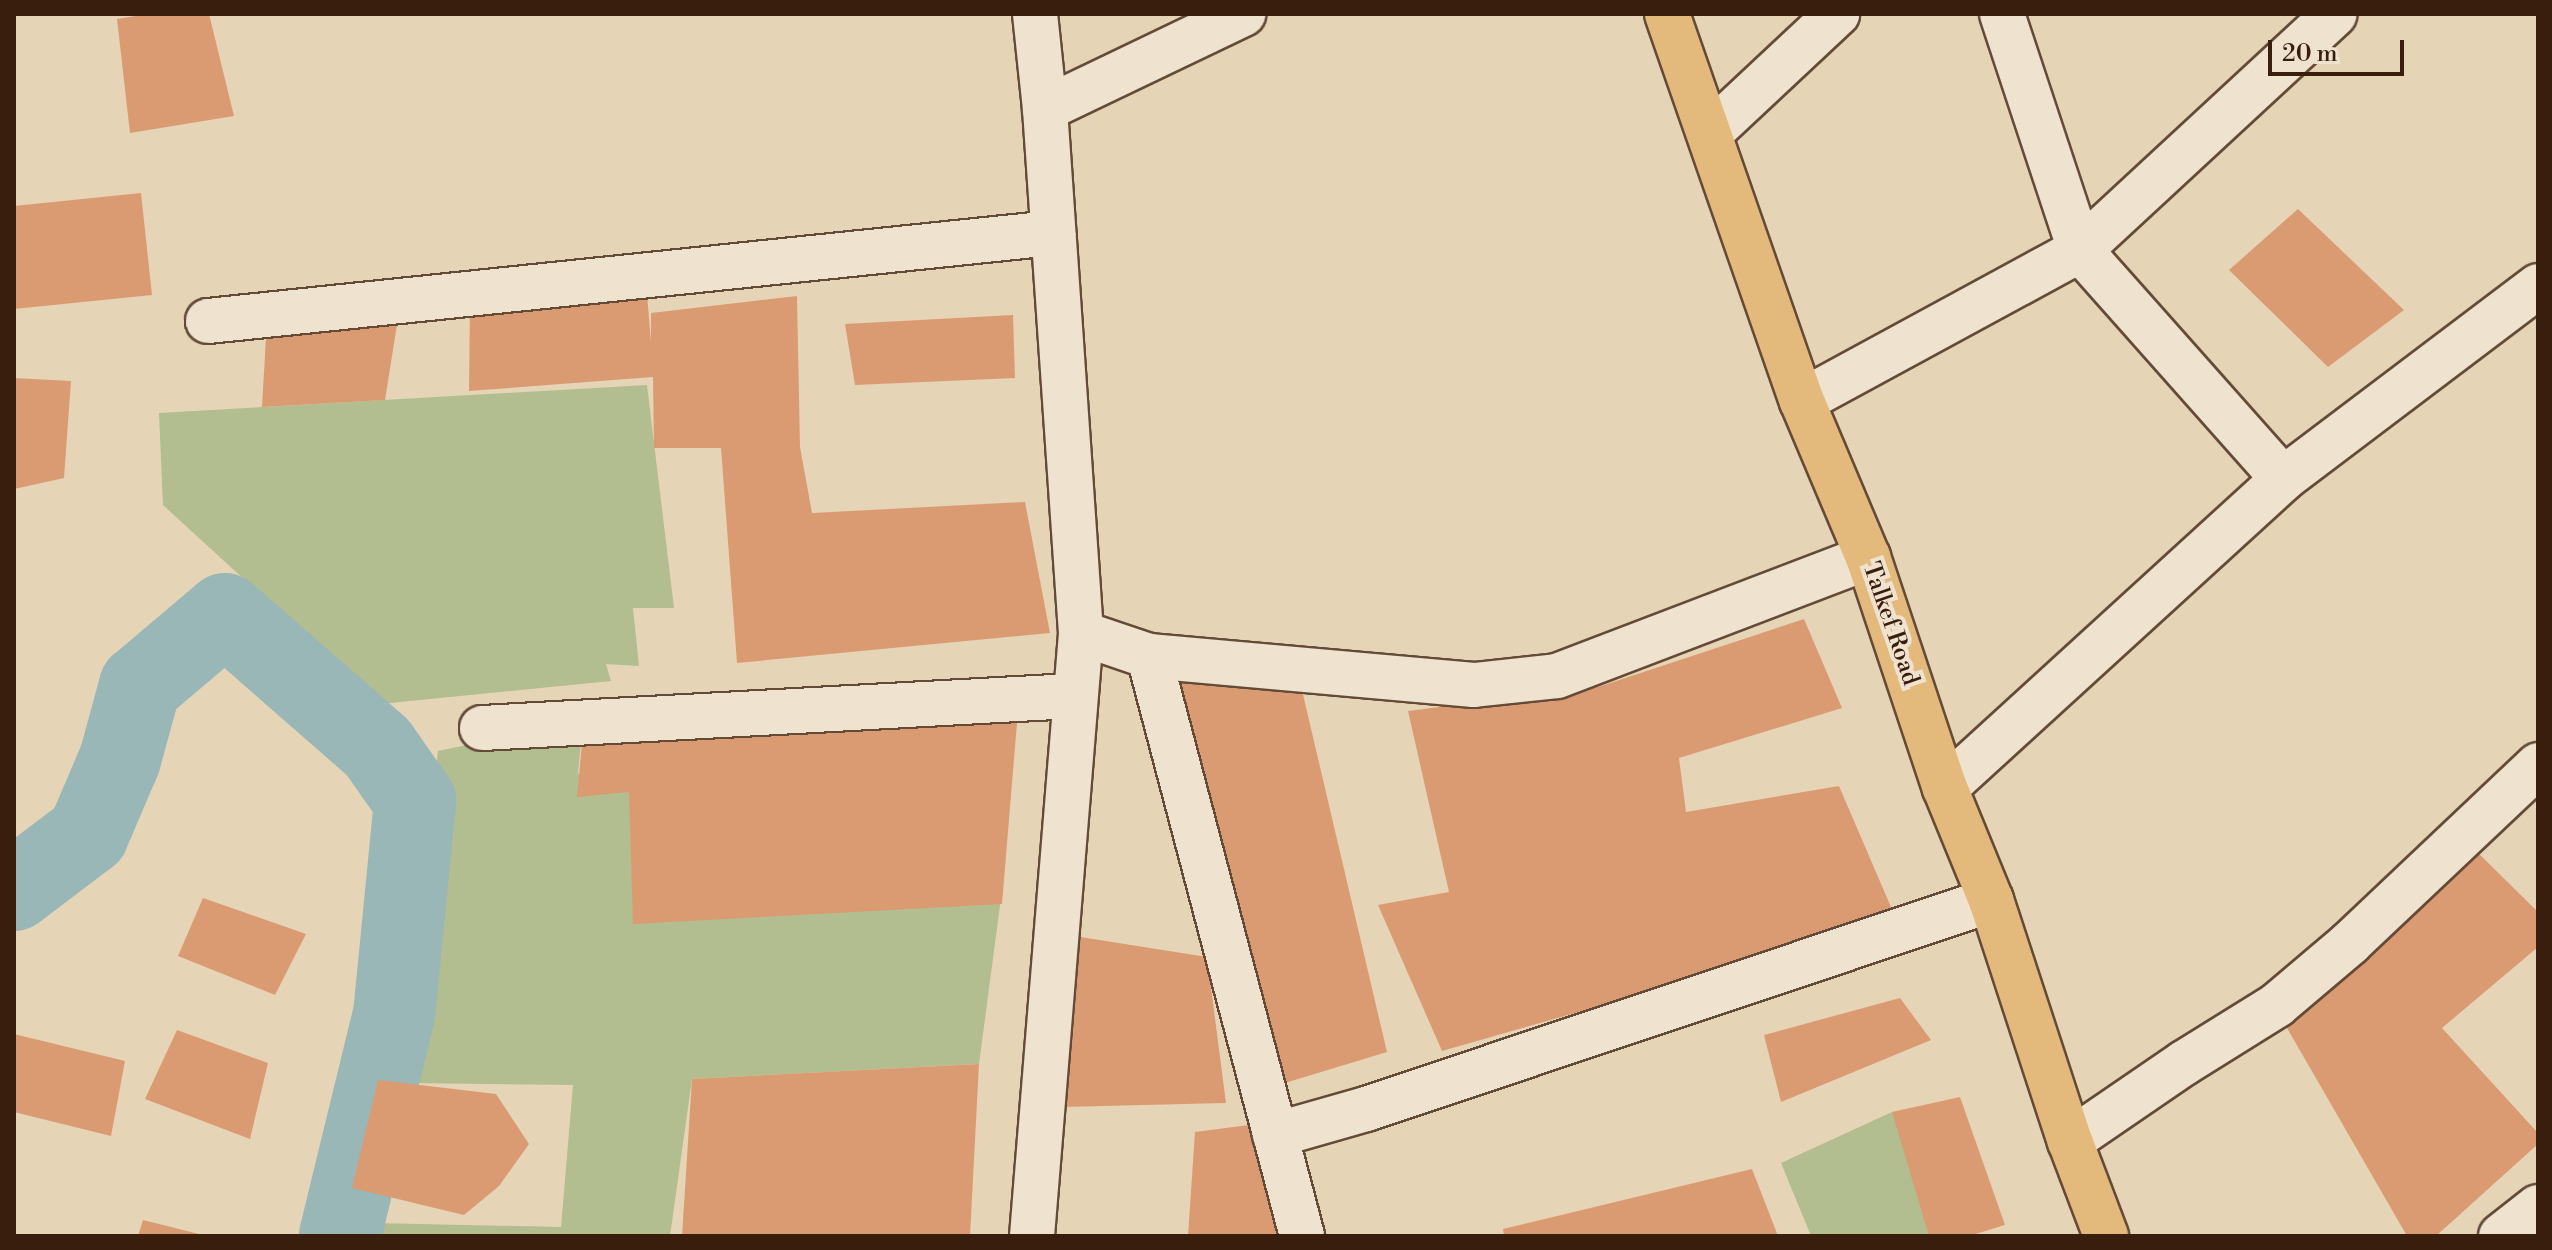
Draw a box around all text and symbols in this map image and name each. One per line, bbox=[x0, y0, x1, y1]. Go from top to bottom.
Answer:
scale bar bbox=[2272, 24, 2408, 74]
text: 20 m bbox=[2282, 39, 2338, 69]
street label: Talkef Road bbox=[1855, 559, 1925, 689]

